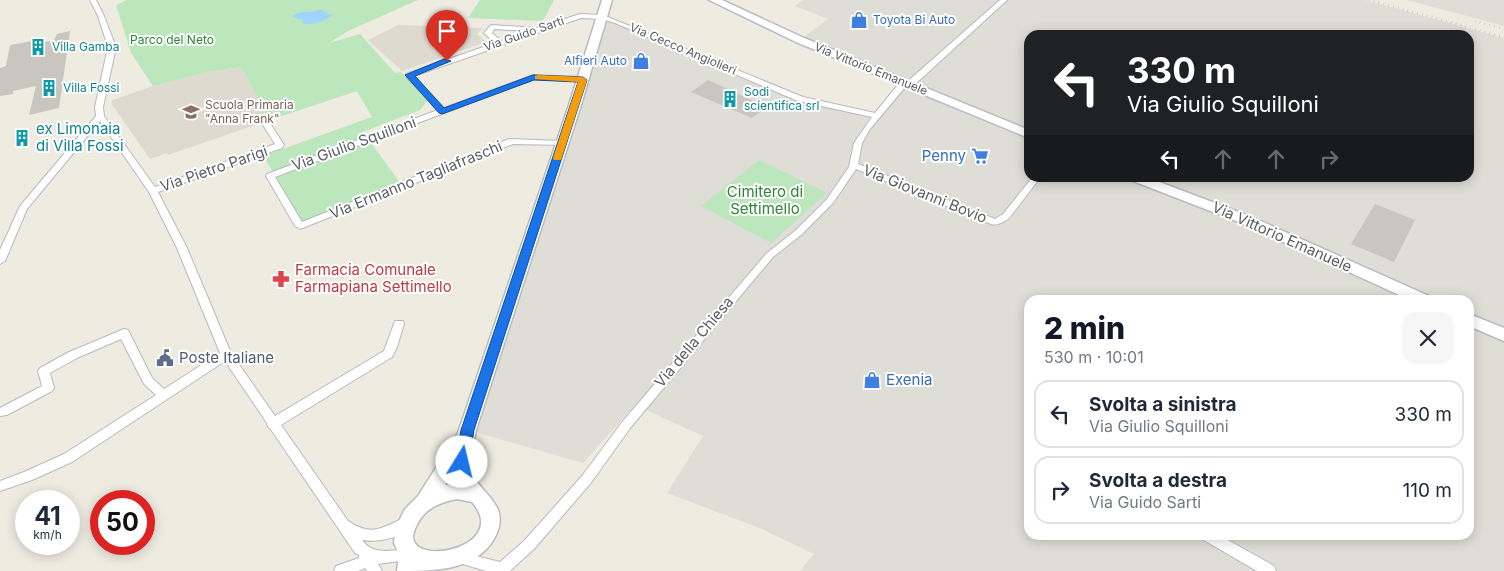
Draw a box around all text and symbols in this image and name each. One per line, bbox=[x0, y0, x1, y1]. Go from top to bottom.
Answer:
pin bbox=[426, 10, 468, 61]
shop icon: Toyota Bi Auto bbox=[849, 10, 869, 30]
place label: Toyota Bi Auto bbox=[873, 12, 955, 27]
street label: Via Guido Sarti bbox=[482, 13, 566, 54]
icon: arrive bbox=[433, 17, 461, 45]
street label: Via Cecco Angiolieri bbox=[628, 19, 739, 78]
park label: Parco del Neto bbox=[130, 32, 214, 47]
building icon: Villa Gamba bbox=[28, 37, 48, 57]
place label: Villa Gamba bbox=[52, 39, 120, 54]
street label: Via Vittorio Emanuele bbox=[812, 39, 930, 98]
text: 330 m bbox=[1127, 49, 1236, 91]
icon: left bbox=[1044, 50, 1109, 115]
shop icon: Alfieri Auto bbox=[631, 51, 651, 71]
place label: Alfieri Auto bbox=[564, 53, 627, 68]
building icon: Villa Fossi bbox=[39, 78, 59, 98]
place label: Villa Fossi bbox=[63, 80, 120, 95]
place label: Sodi scientifica srl bbox=[744, 84, 819, 113]
building icon: Sodi scientifica srl bbox=[720, 89, 740, 109]
text: Via Giulio Squilloni bbox=[1127, 91, 1319, 117]
place label: Scuola Primaria "Anna Frank" bbox=[205, 97, 294, 126]
school or university icon: Scuola Primaria "Anna Frank" bbox=[181, 102, 201, 122]
street label: Via Giulio Squilloni bbox=[289, 112, 419, 175]
place label: ex Limonaia di Villa Fossi bbox=[36, 119, 124, 155]
building icon: ex Limonaia di Villa Fossi bbox=[12, 128, 32, 148]
street label: Via Ermanno Tagliafraschi bbox=[327, 136, 505, 223]
street label: Via Pietro Parigi bbox=[158, 141, 270, 196]
icon: left bbox=[1156, 145, 1184, 173]
icon: ahead bbox=[1209, 145, 1237, 173]
icon: ahead bbox=[1262, 145, 1290, 173]
icon: right bbox=[1315, 145, 1343, 173]
place label: Penny bbox=[922, 146, 967, 165]
supermarket icon: Penny bbox=[970, 146, 990, 166]
street label: Via Giovanni Bovio bbox=[860, 160, 990, 227]
park label: Cimitero di Settimello bbox=[727, 182, 803, 218]
street label: Via Vittorio Emanuele bbox=[1209, 197, 1355, 276]
place label: Farmacia Comunale Farmapiana Settimello bbox=[295, 260, 452, 296]
pharmacy icon: Farmacia Comunale Farmapiana Settimello bbox=[271, 269, 291, 289]
street label: Via della Chiesa bbox=[650, 292, 737, 391]
text: 2 min bbox=[1044, 310, 1125, 346]
button: close bbox=[1402, 312, 1454, 364]
text: 530 m · 10:01 bbox=[1044, 347, 1144, 367]
public building icon: Poste Italiane bbox=[155, 348, 175, 368]
place label: Poste Italiane bbox=[179, 348, 274, 367]
shop icon: Exenia bbox=[862, 370, 882, 390]
place label: Exenia bbox=[886, 370, 933, 389]
text: Svolta a sinistra bbox=[1089, 393, 1237, 416]
icon: left bbox=[1046, 400, 1074, 428]
text: 330 m bbox=[1395, 403, 1452, 426]
text: Via Giulio Squilloni bbox=[1089, 416, 1229, 436]
position arrow bbox=[435, 435, 487, 487]
text: Svolta a destra bbox=[1089, 469, 1227, 492]
icon: right bbox=[1046, 476, 1074, 504]
text: 110 m bbox=[1403, 479, 1452, 502]
speed limit sign: 50 bbox=[90, 490, 155, 555]
text: Via Guido Sarti bbox=[1089, 492, 1201, 512]
text: 41 bbox=[34, 501, 61, 531]
text: km/h bbox=[33, 527, 62, 542]

